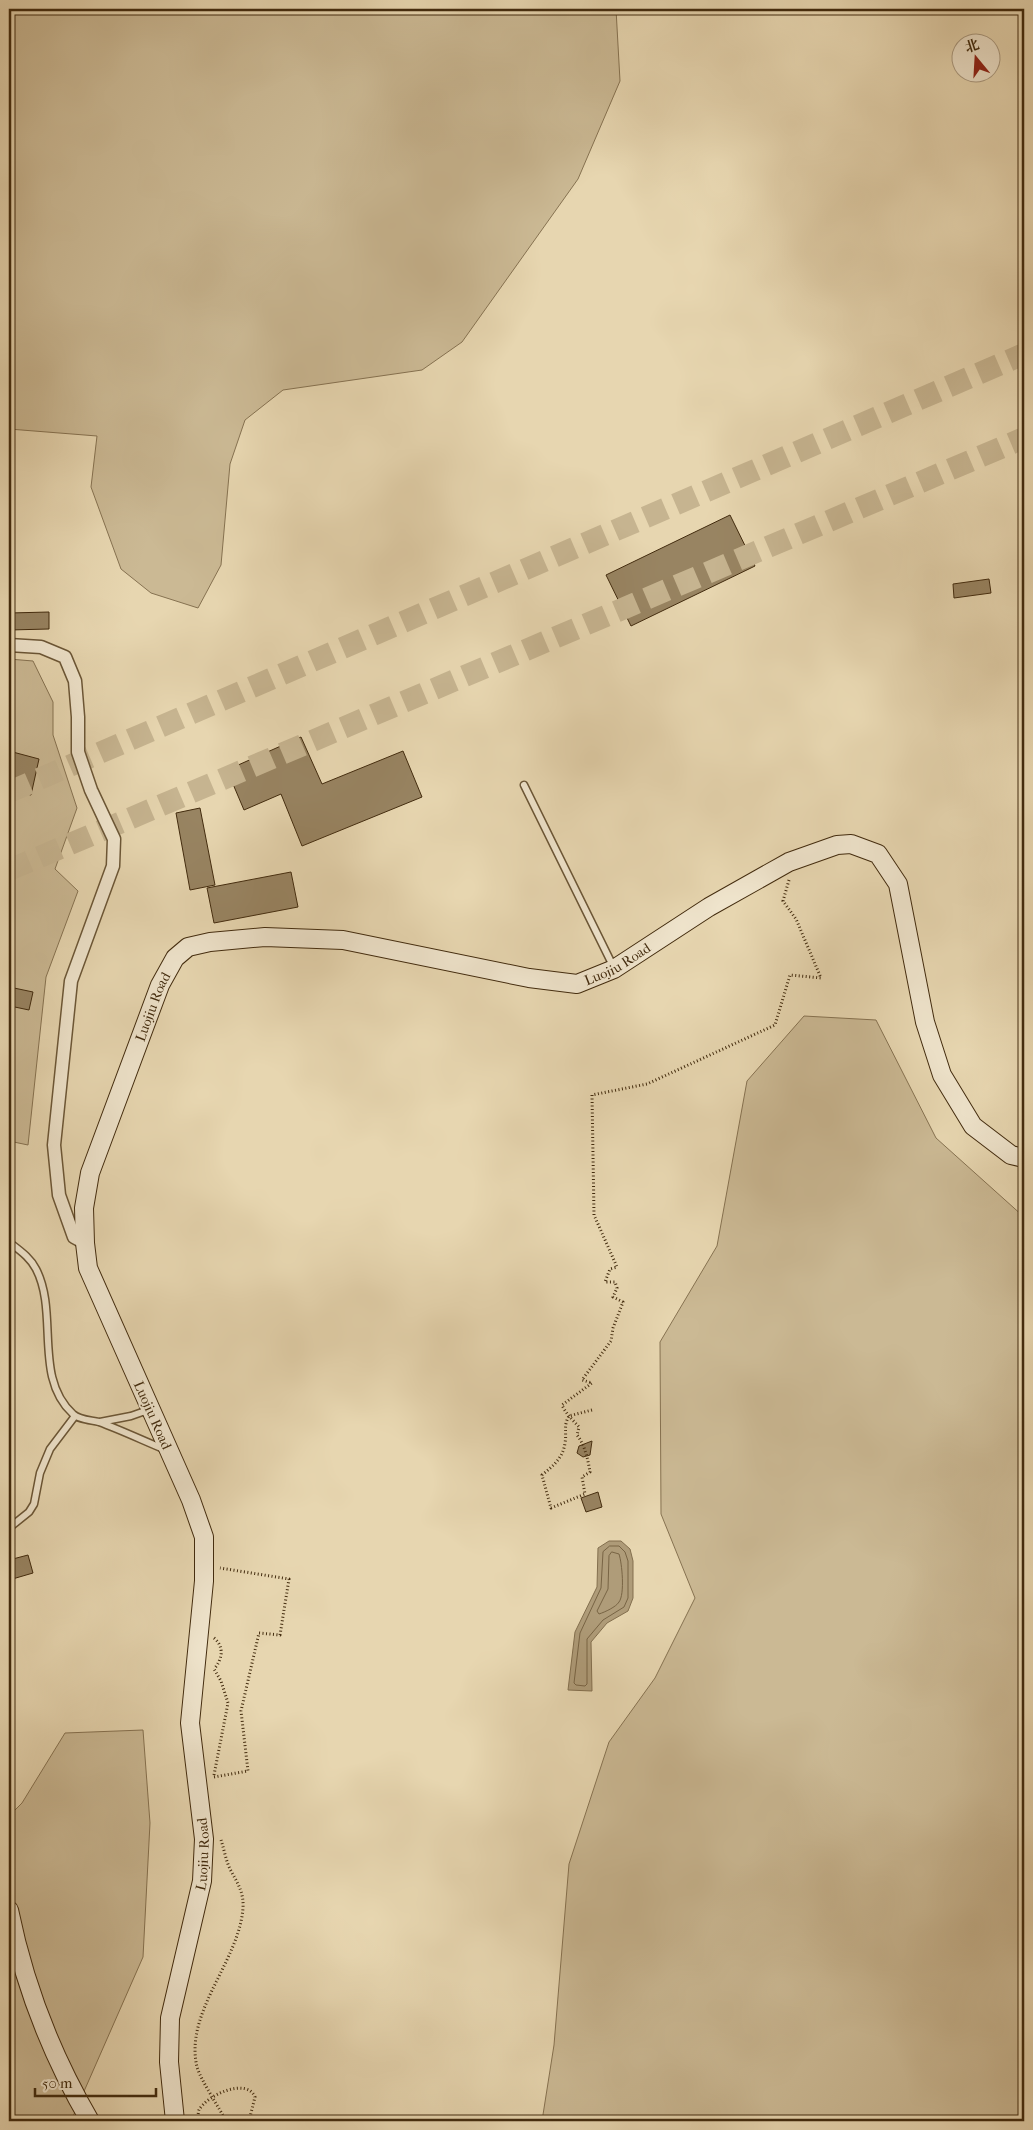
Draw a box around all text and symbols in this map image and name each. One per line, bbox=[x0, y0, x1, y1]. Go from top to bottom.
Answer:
north arrow bbox=[950, 32, 1000, 82]
text: 北 bbox=[963, 36, 981, 56]
street label: Luojiu Road bbox=[582, 939, 654, 989]
street label: Luojiu Road bbox=[132, 969, 175, 1044]
street label: Luojiu Road bbox=[130, 1378, 175, 1452]
street label: Luojiu Road bbox=[192, 1816, 213, 1892]
scale bar bbox=[35, 2065, 156, 2097]
text: 50 m bbox=[42, 2074, 73, 2092]

